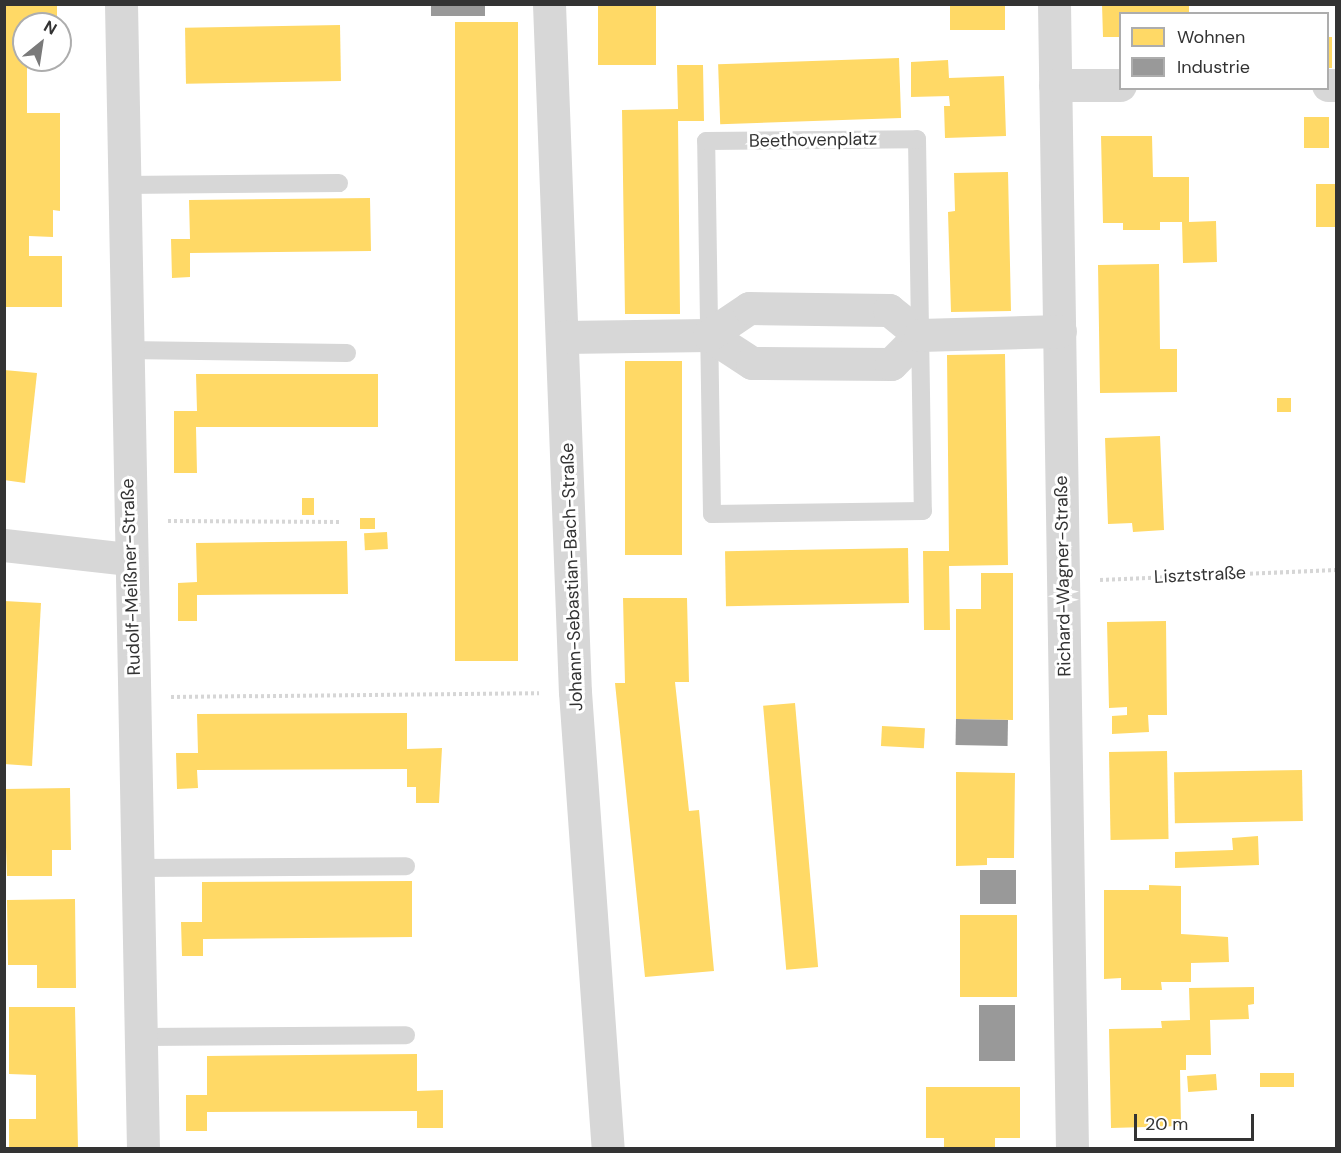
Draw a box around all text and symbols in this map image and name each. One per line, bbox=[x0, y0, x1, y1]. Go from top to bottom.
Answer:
north arrow bbox=[12, 12, 72, 72]
legend bbox=[1119, 12, 1329, 90]
text: N bbox=[40, 16, 61, 40]
text: Wohnen bbox=[1177, 25, 1245, 49]
text: Industrie bbox=[1177, 55, 1250, 79]
street label: Beethovenplatz bbox=[749, 128, 877, 152]
street label: Johann-Sebastian-Bach-Straße bbox=[557, 442, 587, 712]
street label: Richard-Wagner-Straße bbox=[1050, 475, 1076, 677]
street label: Rudolf-Meißner-Straße bbox=[117, 478, 145, 676]
street label: Lisztstraße bbox=[1153, 562, 1247, 588]
scale bar bbox=[1137, 1102, 1257, 1140]
text: 20 m bbox=[1145, 1112, 1188, 1136]

